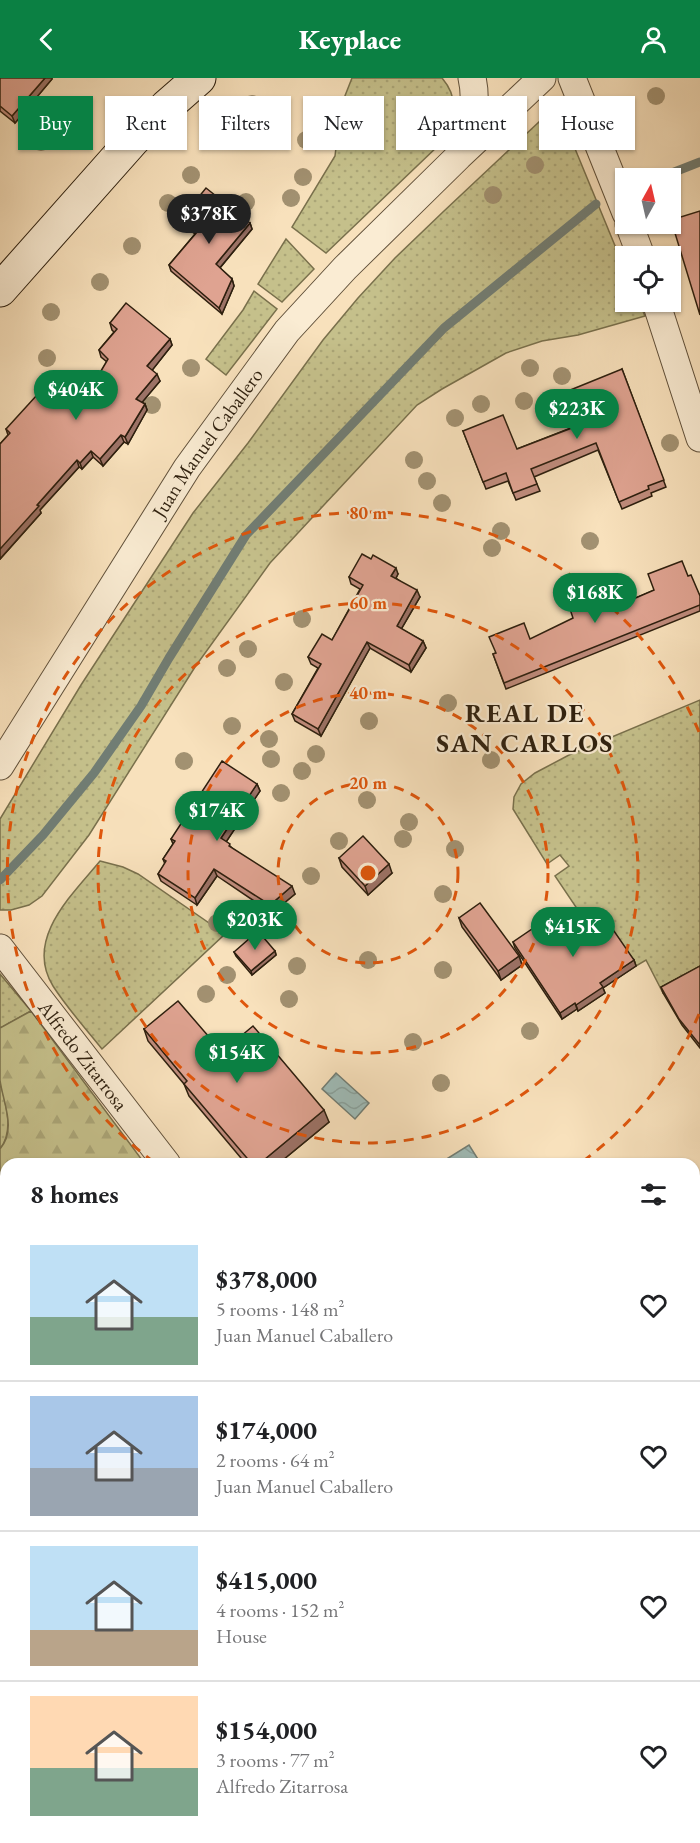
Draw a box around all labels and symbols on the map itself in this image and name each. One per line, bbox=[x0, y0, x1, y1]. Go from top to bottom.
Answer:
north arrow bbox=[615, 168, 681, 234]
pin: $378K bbox=[167, 194, 251, 245]
street label: Juan Manuel Caballero bbox=[145, 363, 269, 524]
pin: $404K bbox=[34, 370, 118, 421]
pin: $223K bbox=[535, 389, 619, 440]
text: 80 m bbox=[349, 501, 387, 524]
pin: $168K bbox=[553, 573, 637, 624]
text: 60 m bbox=[349, 591, 387, 614]
text: 40 m bbox=[349, 681, 387, 704]
district label: REAL DE SAN CARLOS bbox=[436, 696, 614, 760]
text: 20 m bbox=[349, 771, 387, 794]
pin: $174K bbox=[175, 791, 259, 842]
centre of rings bbox=[358, 863, 378, 883]
pin: $203K bbox=[213, 900, 297, 951]
pin: $415K bbox=[531, 907, 615, 958]
street label: Alfredo Zitarrosa bbox=[32, 995, 134, 1116]
pin: $154K bbox=[195, 1033, 279, 1084]

